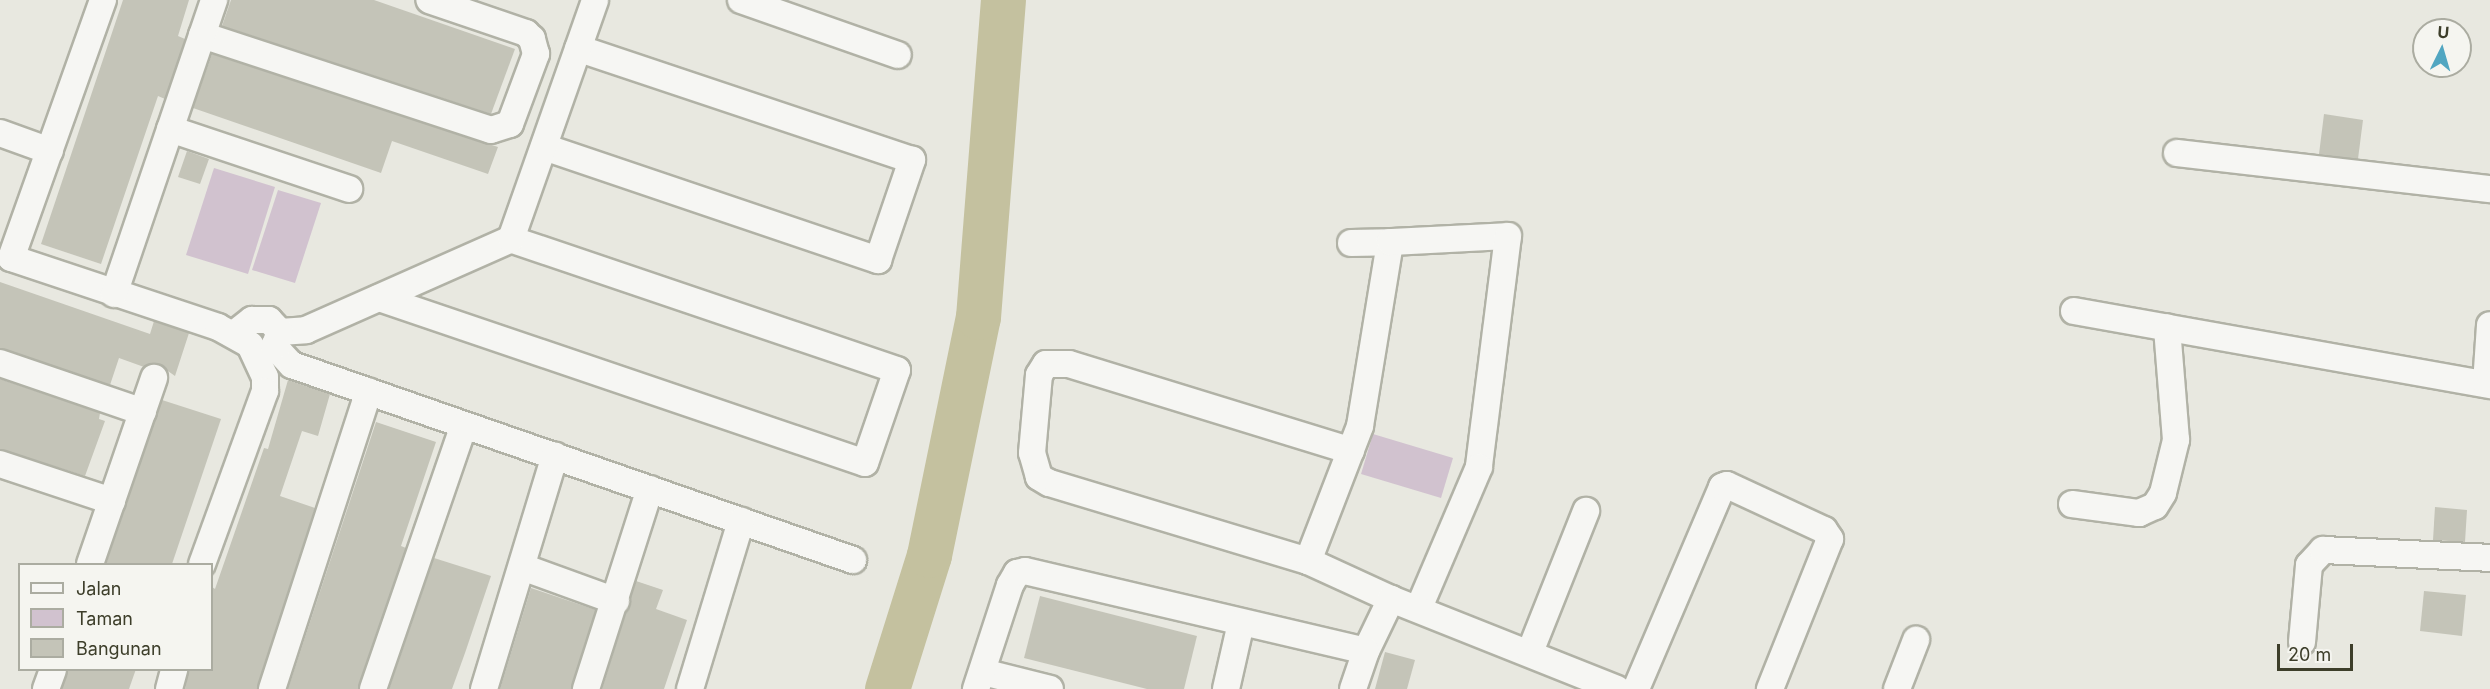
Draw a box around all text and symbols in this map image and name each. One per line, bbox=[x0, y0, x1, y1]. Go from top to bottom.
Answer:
north arrow bbox=[2412, 18, 2472, 78]
text: U bbox=[2437, 22, 2450, 43]
legend bbox=[18, 563, 213, 671]
text: Jalan bbox=[76, 578, 121, 599]
text: Taman bbox=[76, 608, 133, 629]
scale bar bbox=[2280, 632, 2356, 670]
text: Bangunan bbox=[76, 638, 162, 659]
text: 20 m bbox=[2288, 644, 2331, 665]

